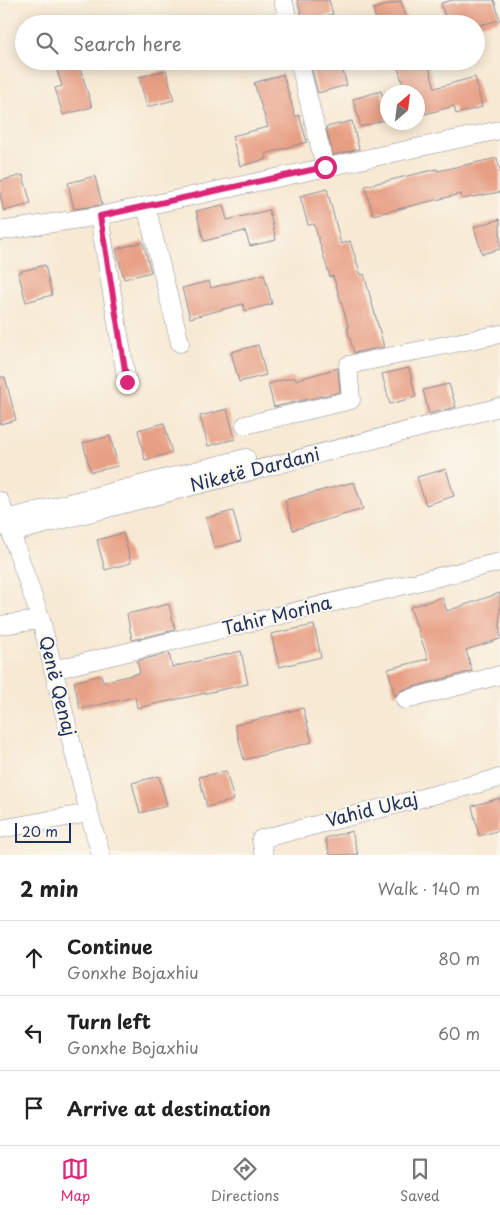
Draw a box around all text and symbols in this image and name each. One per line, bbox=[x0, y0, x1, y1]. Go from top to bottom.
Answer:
search box bbox=[15, 15, 485, 70]
icon: search bbox=[33, 29, 61, 57]
text: Search here bbox=[73, 29, 182, 57]
north arrow bbox=[380, 85, 425, 130]
route start bbox=[314, 156, 337, 179]
route end bbox=[116, 371, 139, 394]
street label: Niketë Dardani bbox=[187, 439, 322, 498]
street label: Tahir Morina bbox=[219, 588, 335, 641]
street label: Qenë Qenaj bbox=[33, 633, 84, 739]
street label: Vahid Ukaj bbox=[323, 784, 420, 833]
scale bar bbox=[15, 820, 71, 843]
text: 20 m bbox=[22, 821, 58, 842]
text: 2 min bbox=[20, 872, 79, 904]
text: Walk · 140 m bbox=[378, 876, 480, 900]
text: Continue bbox=[67, 932, 153, 960]
icon: ahead bbox=[20, 944, 48, 972]
text: 80 m bbox=[438, 946, 480, 970]
text: Gonxhe Bojaxhiu bbox=[67, 960, 199, 984]
text: Turn left bbox=[67, 1007, 151, 1035]
icon: left bbox=[20, 1019, 48, 1047]
text: 60 m bbox=[438, 1021, 480, 1045]
text: Gonxhe Bojaxhiu bbox=[67, 1035, 199, 1059]
icon: arrive bbox=[20, 1094, 48, 1122]
text: Arrive at destination bbox=[67, 1094, 271, 1122]
tab: Map bbox=[60, 1155, 90, 1206]
tab: Directions bbox=[211, 1155, 279, 1206]
tab: Saved bbox=[400, 1155, 440, 1206]

